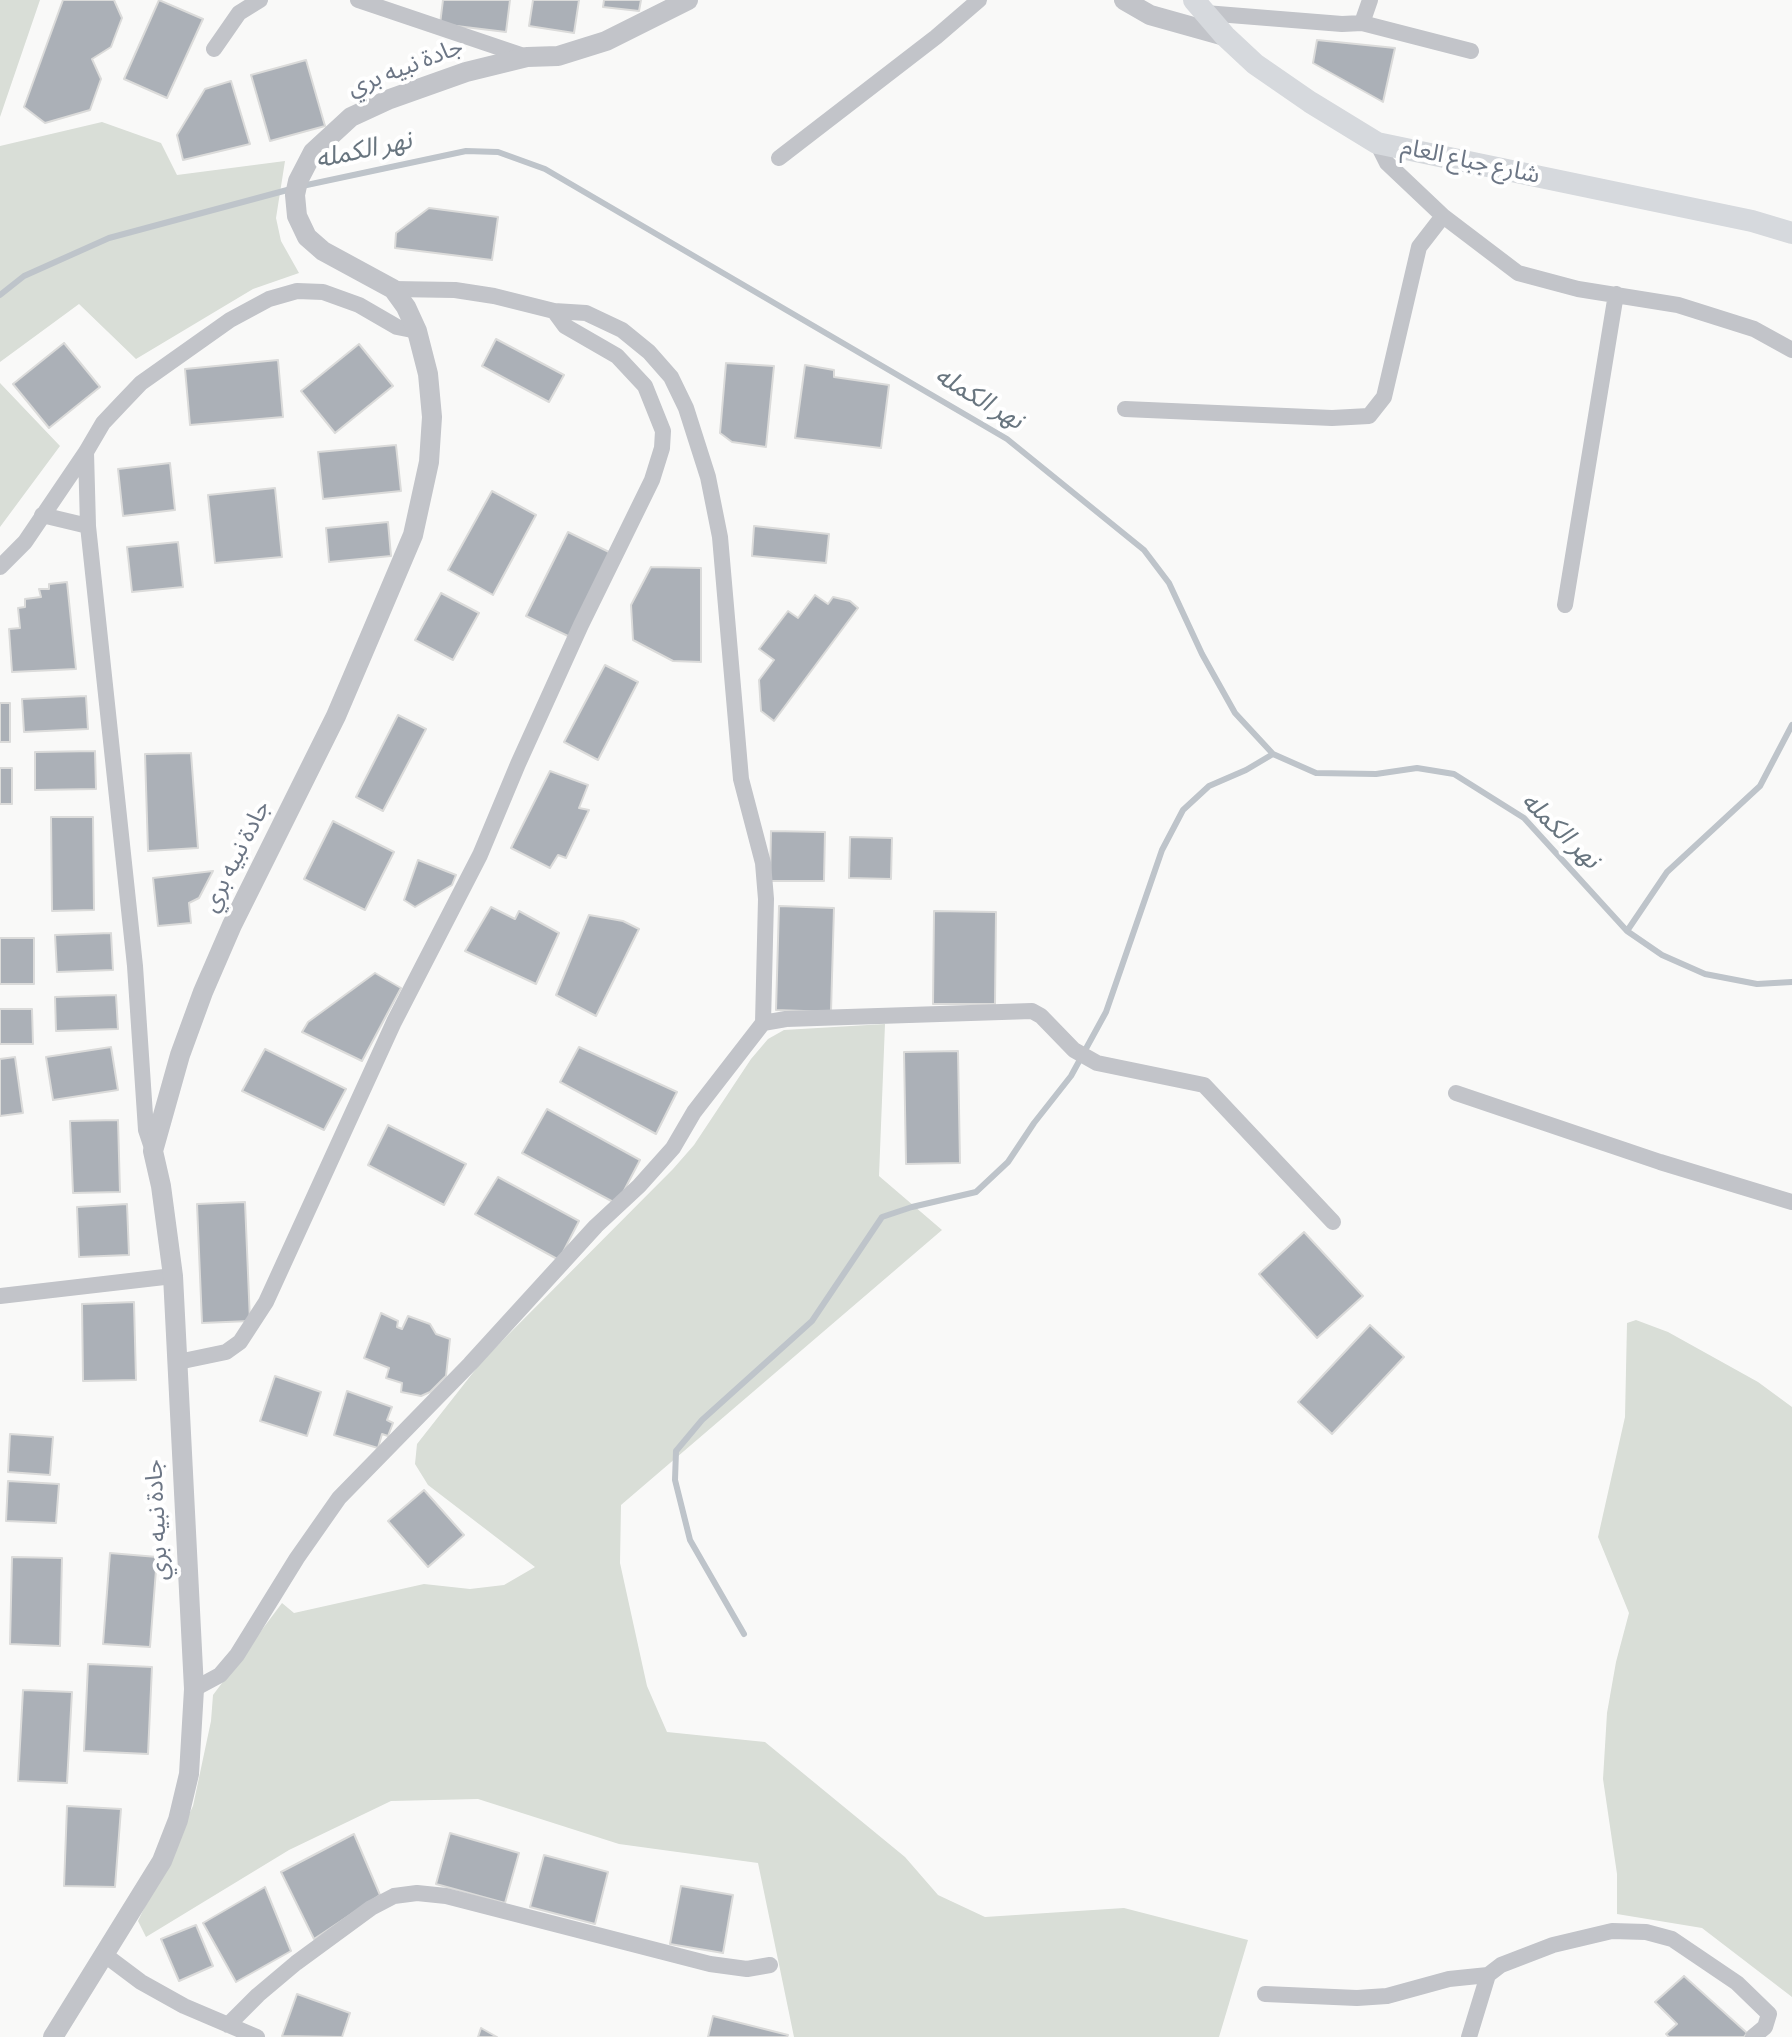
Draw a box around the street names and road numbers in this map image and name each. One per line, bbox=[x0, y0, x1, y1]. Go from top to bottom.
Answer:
street label: جادة نبيه بري bbox=[344, 34, 468, 104]
street label: شارع جباع العام bbox=[1398, 134, 1542, 192]
street label: جادة نبيه بري bbox=[198, 796, 278, 918]
street label: جادة نبيه بري bbox=[141, 1459, 177, 1581]

